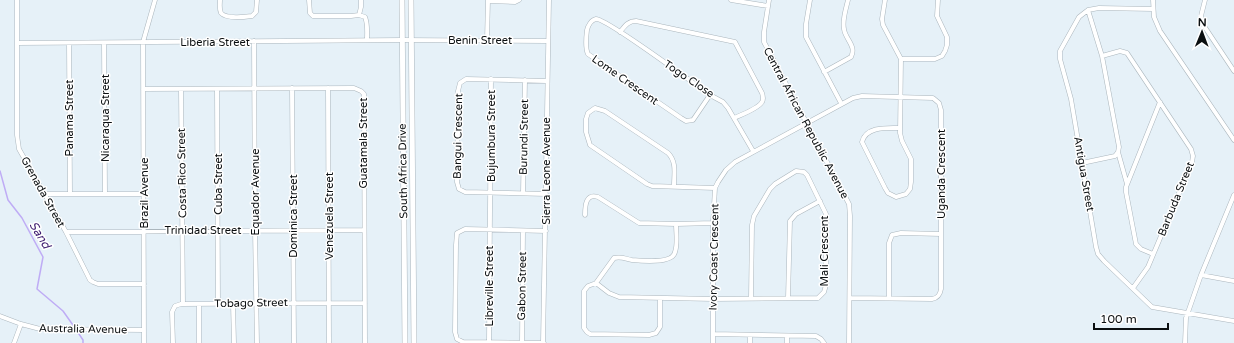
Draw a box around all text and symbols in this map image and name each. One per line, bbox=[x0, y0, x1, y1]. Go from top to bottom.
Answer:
north arrow bbox=[1182, 12, 1222, 52]
text: N bbox=[1198, 16, 1207, 29]
street label: Benin Street bbox=[448, 34, 512, 47]
street label: Liberia Street bbox=[180, 36, 250, 49]
street label: Central African Republic Avenue bbox=[760, 45, 852, 201]
street label: Lome Crescent bbox=[589, 52, 661, 108]
street label: Togo Close bbox=[661, 57, 717, 101]
street label: Nicaraqua Street bbox=[99, 74, 112, 162]
street label: Panama Street bbox=[63, 80, 76, 156]
street label: Bujumbura Street bbox=[485, 90, 498, 182]
street label: Bangui Crescent bbox=[451, 93, 465, 179]
street label: Guatamala Street bbox=[357, 98, 370, 188]
street label: Burundi Street bbox=[517, 99, 531, 175]
street label: Sierra Leone Avenue bbox=[540, 117, 553, 225]
street label: South Africa Drive bbox=[396, 123, 410, 219]
street label: Costa Rico Street bbox=[175, 128, 189, 218]
street label: Uganda Crescent bbox=[935, 129, 948, 219]
street label: Antigua Street bbox=[1071, 136, 1097, 212]
street label: Equador Avenue bbox=[249, 149, 262, 235]
street label: Cuba Street bbox=[212, 153, 225, 215]
street label: Grenada Street bbox=[18, 154, 68, 230]
street label: Brazil Avenue bbox=[138, 157, 151, 229]
street label: Barbuda Street bbox=[1155, 160, 1197, 238]
street label: Venezuela Street bbox=[323, 172, 336, 260]
street label: Dominica Street bbox=[287, 174, 300, 258]
street label: Ivory Coast Crescent bbox=[707, 203, 721, 311]
street label: Mali Crescent bbox=[818, 215, 831, 287]
water label: Sand bbox=[27, 219, 54, 252]
street label: Trinidad Street bbox=[165, 224, 241, 237]
street label: Libreville Street bbox=[483, 246, 496, 326]
street label: Gabon Street bbox=[515, 251, 529, 321]
street label: Tobago Street bbox=[214, 296, 288, 310]
scale bar bbox=[1094, 305, 1168, 331]
text: 100 m bbox=[1100, 312, 1137, 326]
street label: Australia Avenue bbox=[39, 322, 127, 336]

